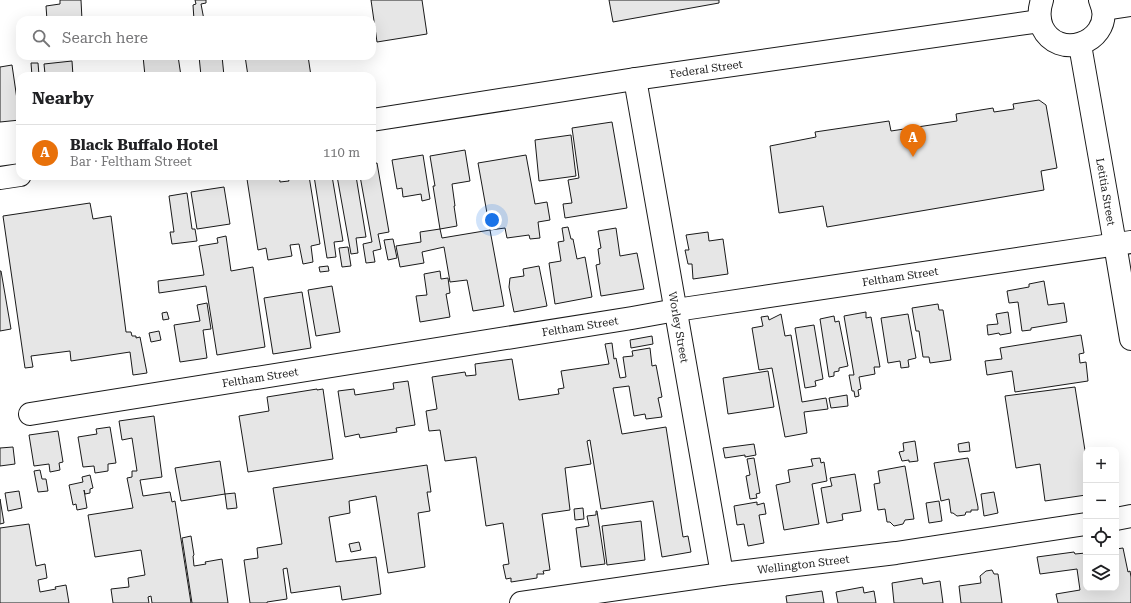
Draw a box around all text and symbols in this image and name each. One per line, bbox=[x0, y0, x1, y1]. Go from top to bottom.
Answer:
search box bbox=[16, 16, 376, 60]
icon: search bbox=[30, 27, 52, 49]
text: Search here bbox=[62, 29, 148, 47]
street label: Federal Street bbox=[669, 58, 743, 81]
text: Nearby bbox=[32, 88, 94, 108]
pin: A bbox=[900, 124, 926, 157]
text: Black Buffalo Hotel bbox=[70, 136, 218, 154]
text: A bbox=[40, 145, 50, 160]
text: 110 m bbox=[323, 145, 360, 160]
text: Bar · Feltham Street bbox=[70, 154, 192, 169]
street label: Letitia Street bbox=[1093, 157, 1118, 227]
your location bbox=[482, 210, 502, 230]
street label: Feltham Street bbox=[861, 265, 939, 289]
street label: Worley Street bbox=[665, 291, 691, 364]
street label: Feltham Street bbox=[541, 314, 619, 339]
street label: Feltham Street bbox=[221, 365, 299, 390]
map controls bbox=[1083, 447, 1119, 591]
button: + bbox=[1083, 447, 1119, 483]
button: − bbox=[1083, 483, 1119, 519]
button: locate bbox=[1083, 519, 1119, 555]
street label: Wellington Street bbox=[757, 553, 850, 577]
button: layers bbox=[1083, 555, 1119, 591]

